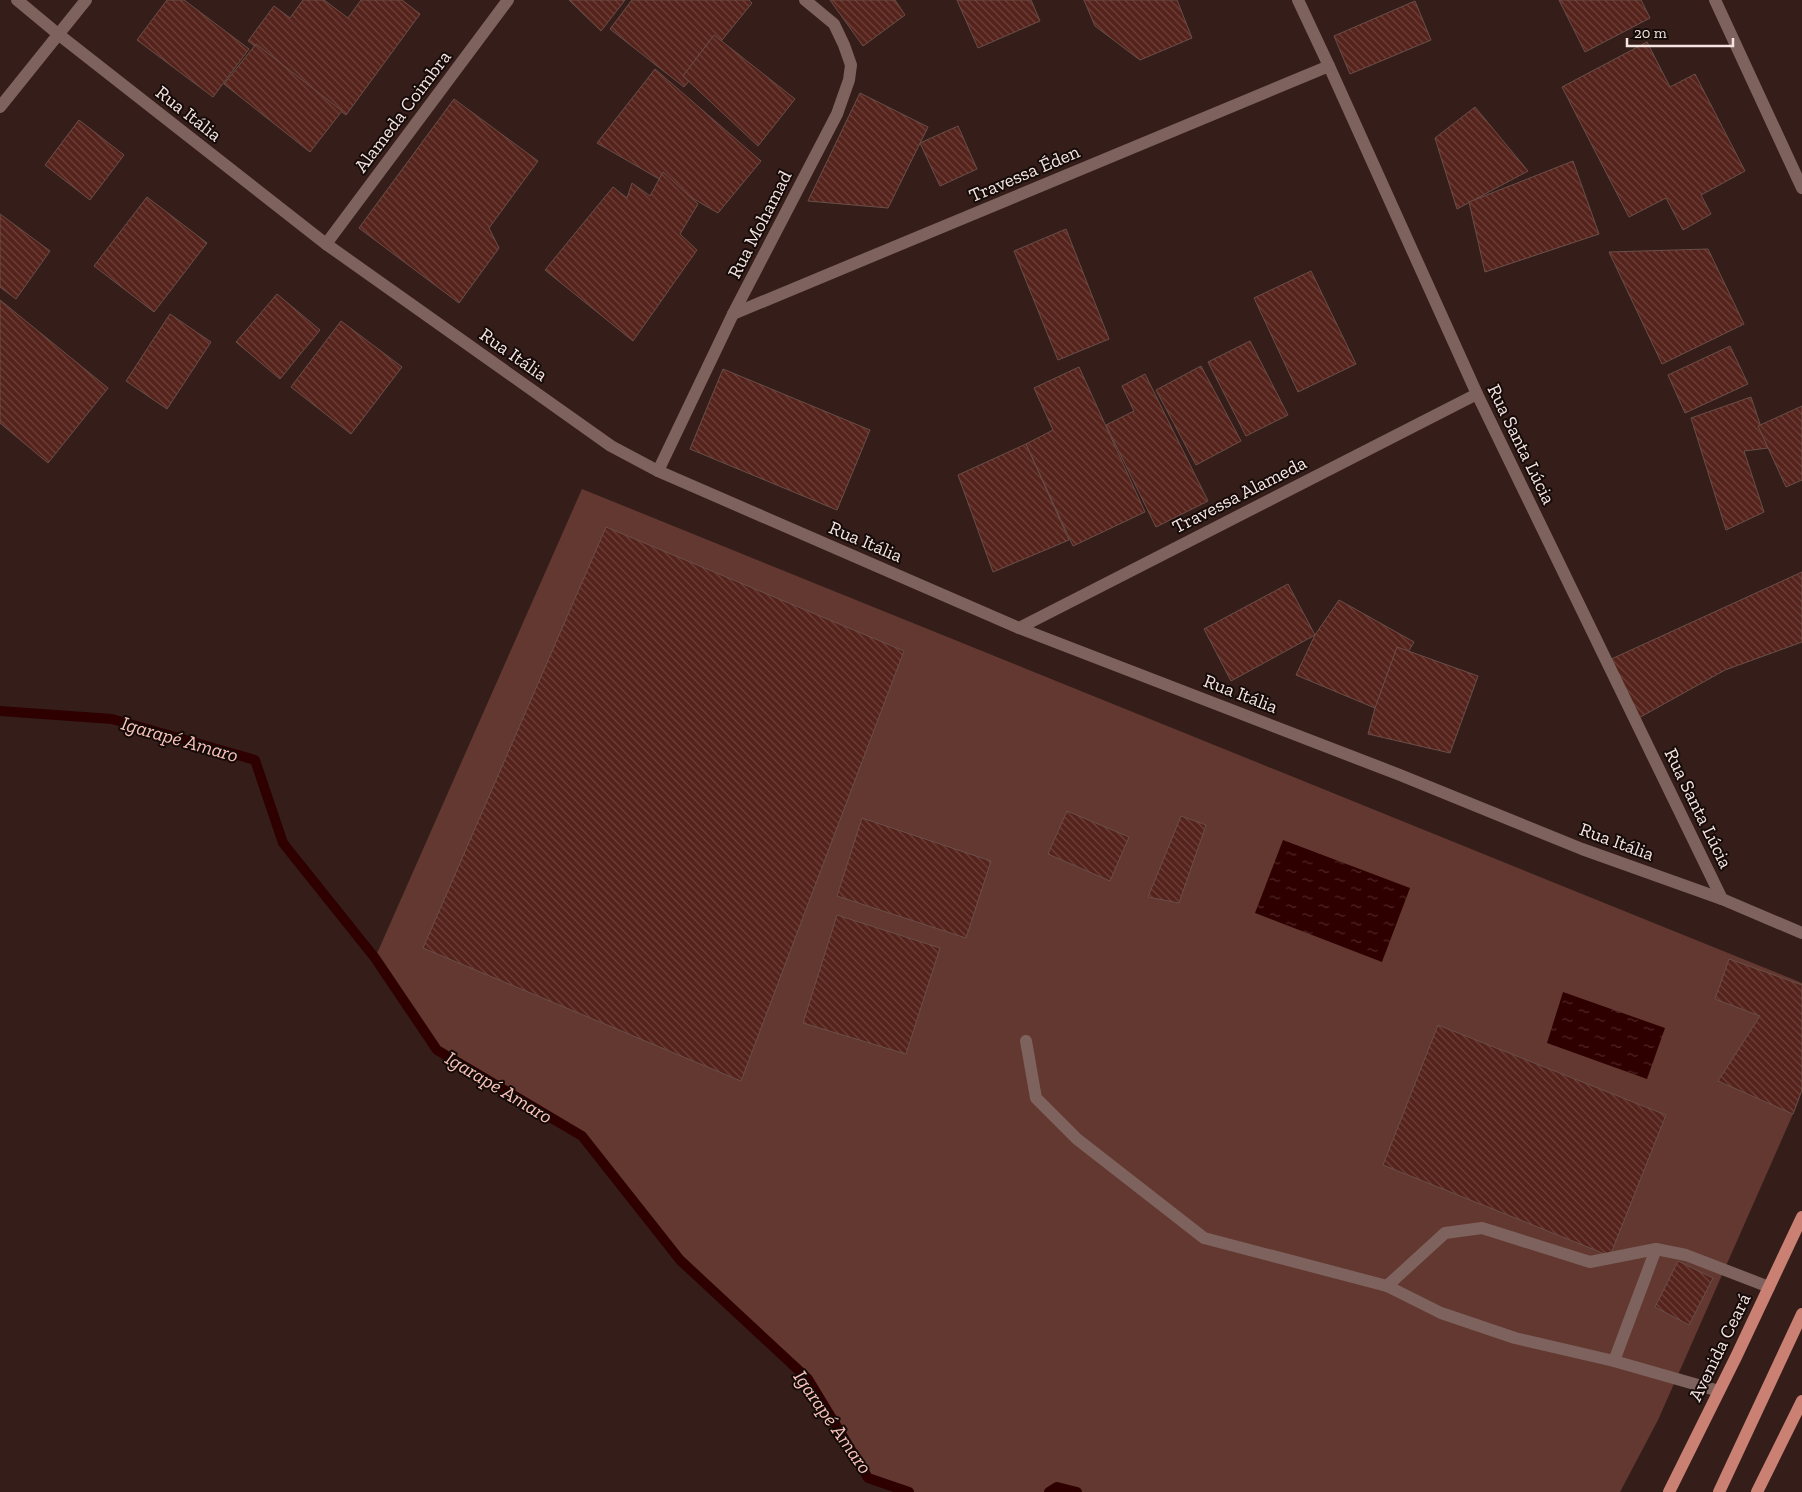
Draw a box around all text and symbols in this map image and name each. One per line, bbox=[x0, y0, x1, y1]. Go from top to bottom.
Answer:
scale bar bbox=[1627, 15, 1733, 47]
text: 20 m bbox=[1634, 24, 1667, 42]
street label: Alameda Coimbra bbox=[349, 46, 456, 177]
street label: Rua Itália bbox=[151, 80, 226, 146]
street label: Travessa Éden bbox=[965, 140, 1083, 207]
street label: Rua Mohamad bbox=[722, 166, 797, 282]
street label: Rua Itália bbox=[475, 323, 552, 386]
street label: Rua Santa Lúcia bbox=[1483, 380, 1561, 508]
street label: Travessa Alameda bbox=[1168, 451, 1310, 538]
street label: Rua Itália bbox=[826, 516, 906, 567]
street label: Rua Itália bbox=[1201, 669, 1281, 718]
water label: Igarapé Amaro bbox=[119, 711, 241, 767]
street label: Rua Santa Lúcia bbox=[1660, 744, 1738, 872]
street label: Rua Itália bbox=[1576, 817, 1657, 866]
water label: Igarapé Amaro bbox=[441, 1046, 557, 1128]
street label: Avenida Ceará bbox=[1683, 1289, 1756, 1405]
water label: Igarapé Amaro bbox=[789, 1366, 877, 1478]

